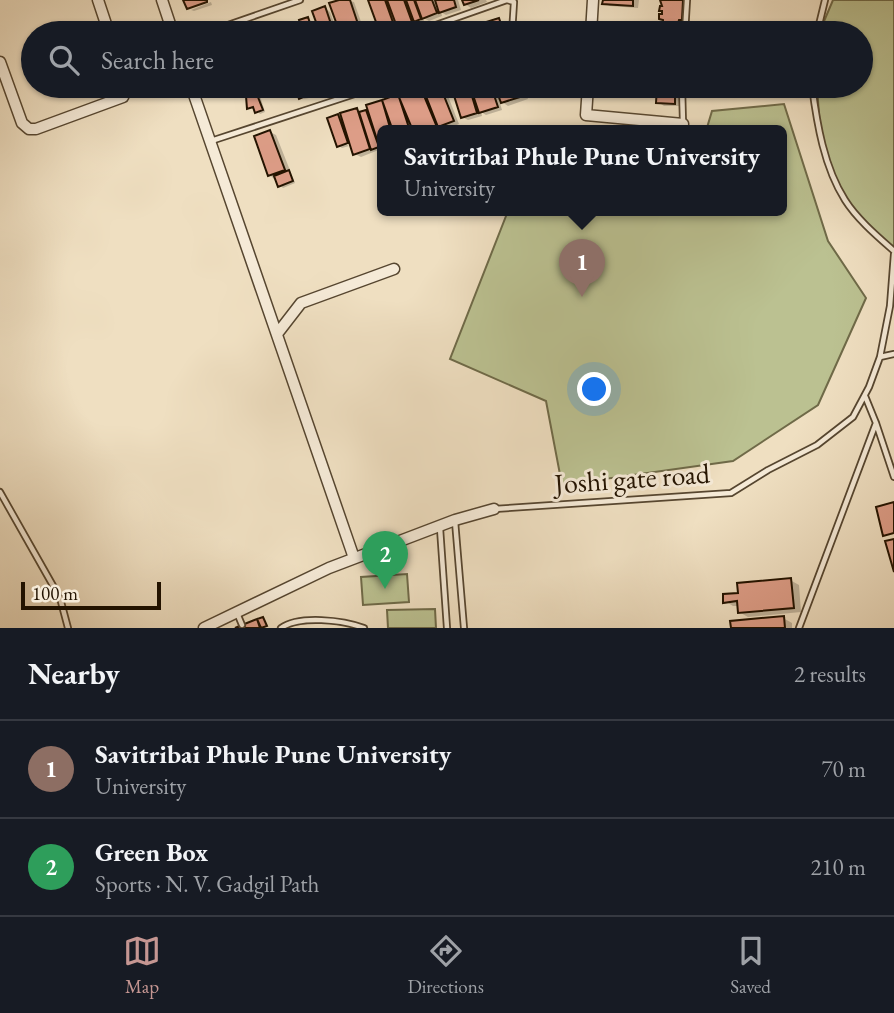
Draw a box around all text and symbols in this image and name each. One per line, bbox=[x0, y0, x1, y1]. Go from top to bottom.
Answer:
search box bbox=[21, 21, 873, 98]
icon: search bbox=[45, 41, 83, 79]
text: Search here bbox=[101, 43, 214, 77]
popup bbox=[377, 125, 787, 216]
text: Savitribai Phule Pune University bbox=[404, 139, 760, 173]
text: University bbox=[404, 173, 495, 203]
pin: 1 bbox=[559, 239, 605, 297]
your location bbox=[577, 372, 611, 406]
street label: Joshi gate road bbox=[551, 455, 712, 502]
pin: 2 bbox=[362, 531, 408, 589]
scale bar bbox=[21, 579, 161, 611]
text: 100 m bbox=[32, 581, 78, 606]
text: Nearby bbox=[28, 654, 120, 693]
text: 2 results bbox=[794, 659, 866, 689]
text: Savitribai Phule Pune University bbox=[95, 737, 451, 771]
text: 1 bbox=[45, 754, 57, 784]
text: 70 m bbox=[821, 754, 866, 784]
text: University bbox=[95, 771, 186, 801]
text: Green Box bbox=[95, 835, 208, 869]
text: 2 bbox=[45, 852, 57, 882]
text: 210 m bbox=[810, 852, 866, 882]
text: Sports · N. V. Gadgil Path bbox=[95, 869, 319, 899]
tab: Map bbox=[123, 932, 161, 999]
tab: Directions bbox=[407, 932, 484, 999]
tab: Saved bbox=[730, 932, 771, 999]

